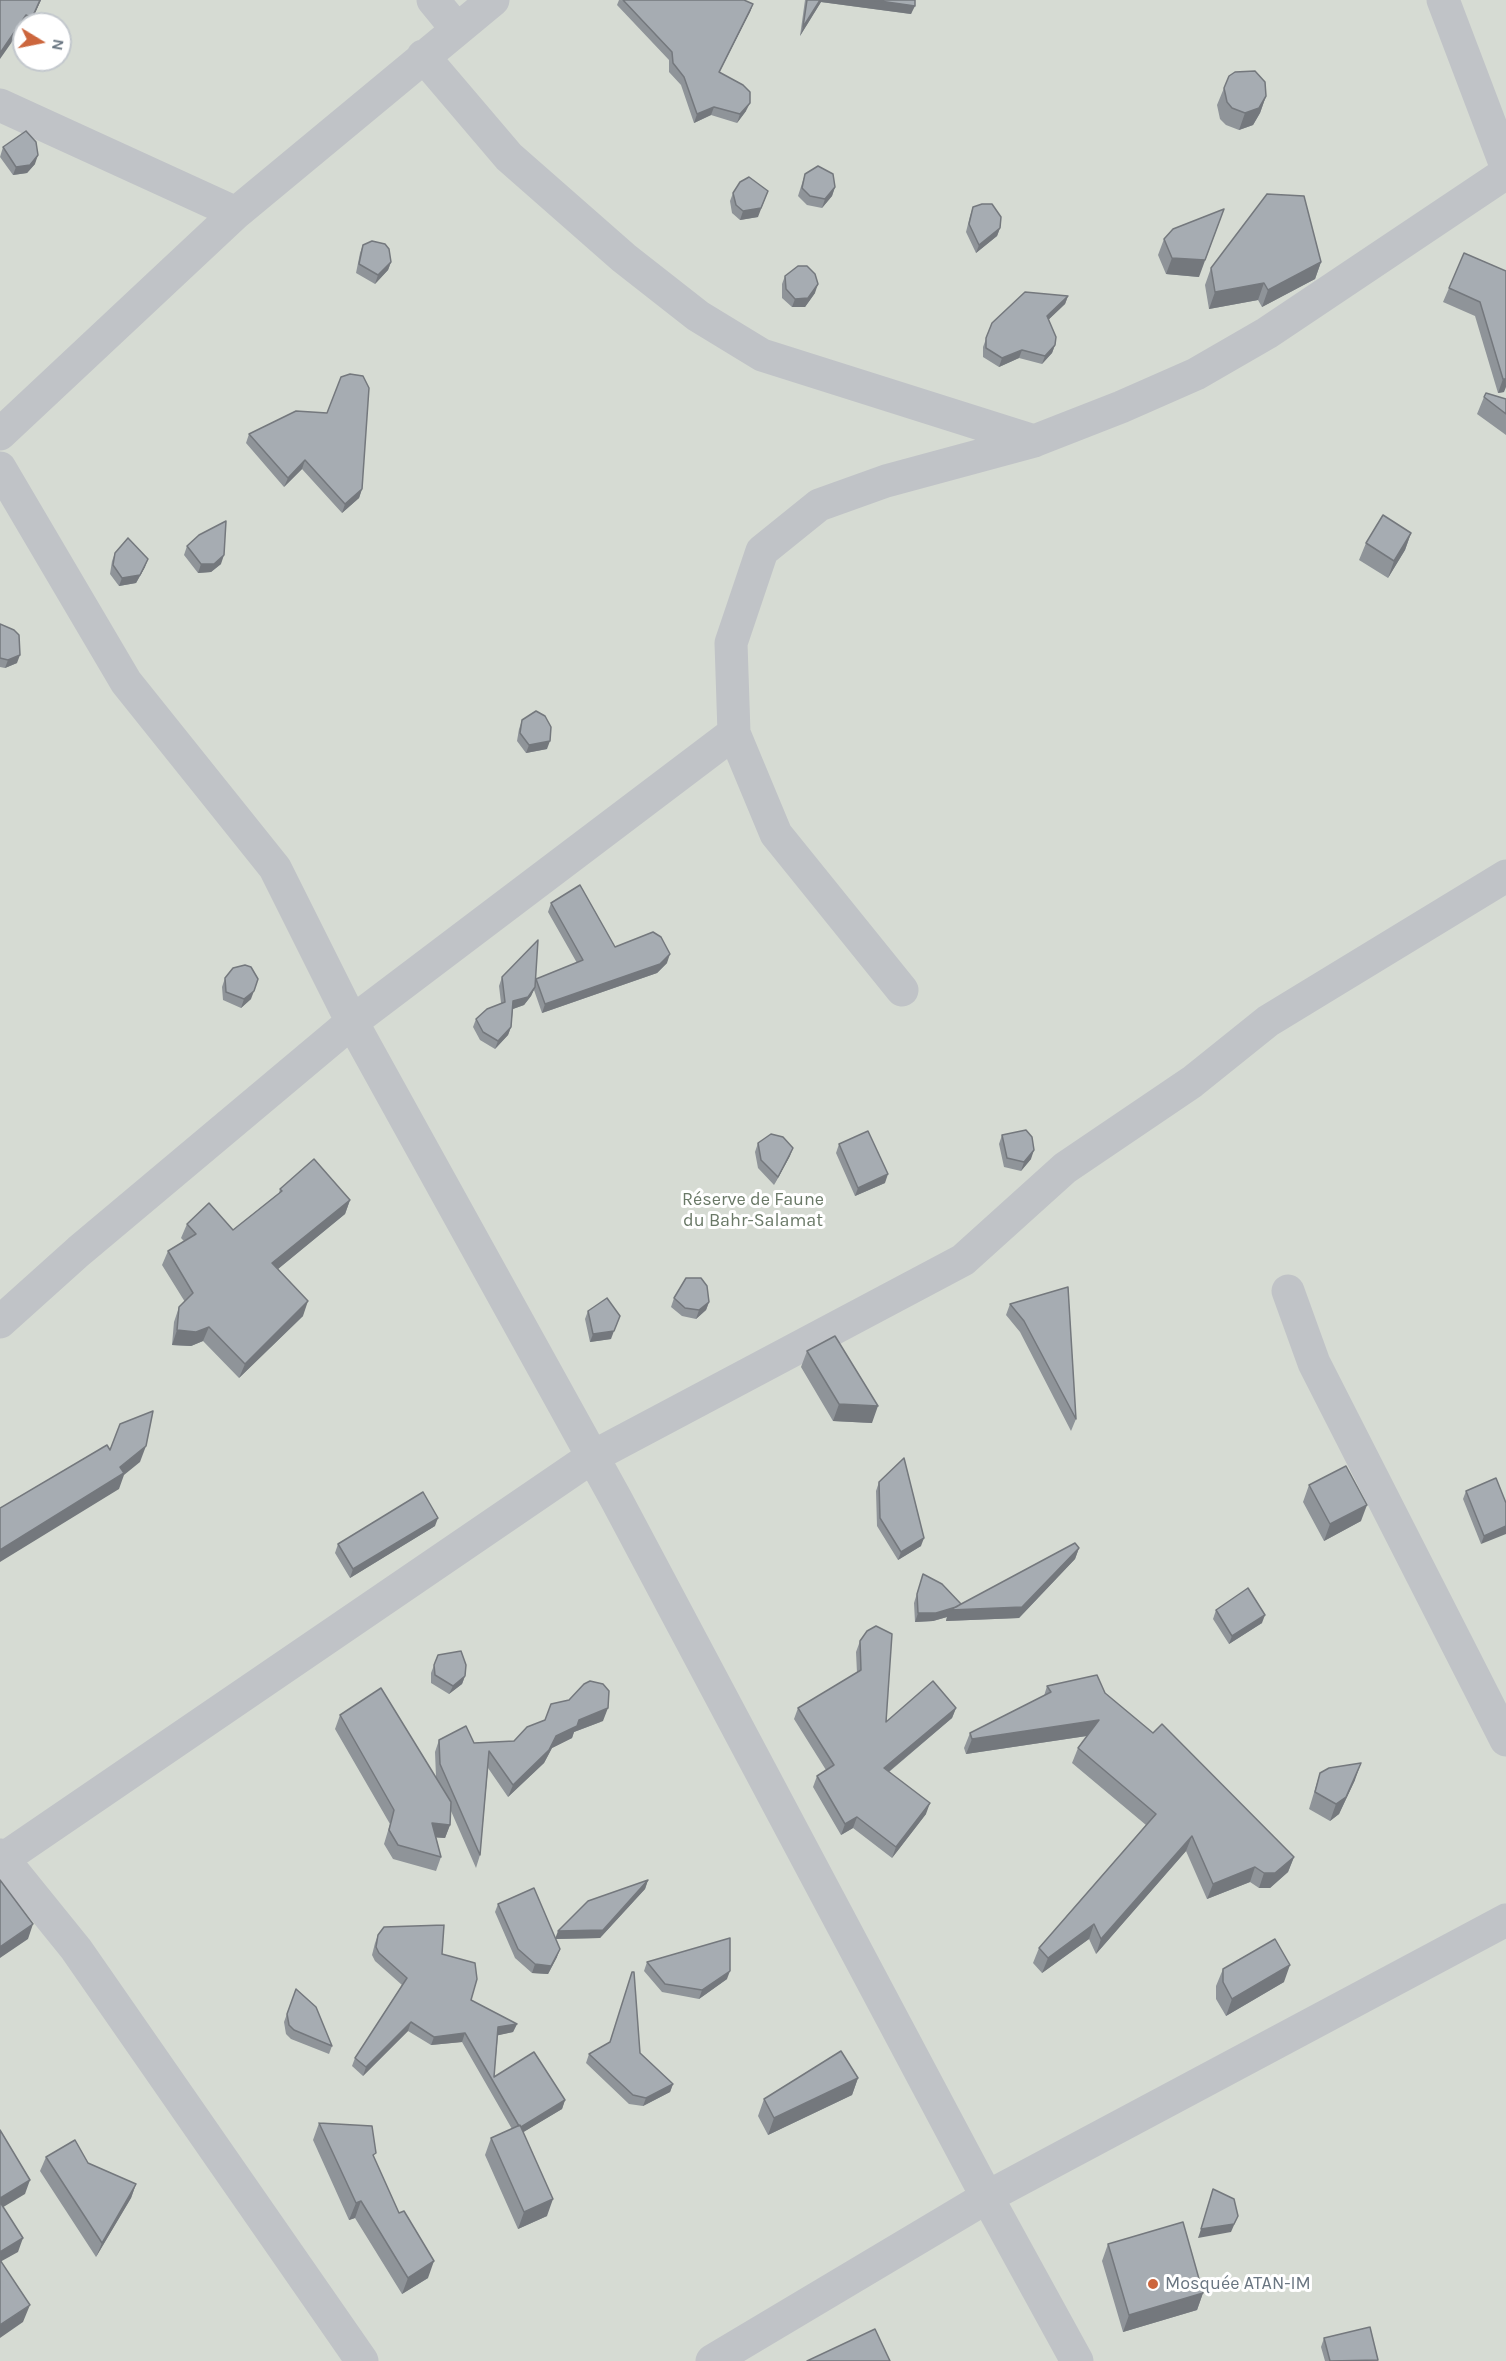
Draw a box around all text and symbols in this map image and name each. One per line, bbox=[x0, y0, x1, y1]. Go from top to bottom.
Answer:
north arrow bbox=[12, 12, 72, 72]
text: N bbox=[48, 38, 69, 52]
park label: Réserve de Faune du Bahr-Salamat bbox=[682, 1189, 824, 1232]
place label: Mosquée ATAN-IM bbox=[1165, 2273, 1311, 2295]
marker: Mosquée ATAN-IM bbox=[1146, 2277, 1160, 2291]

